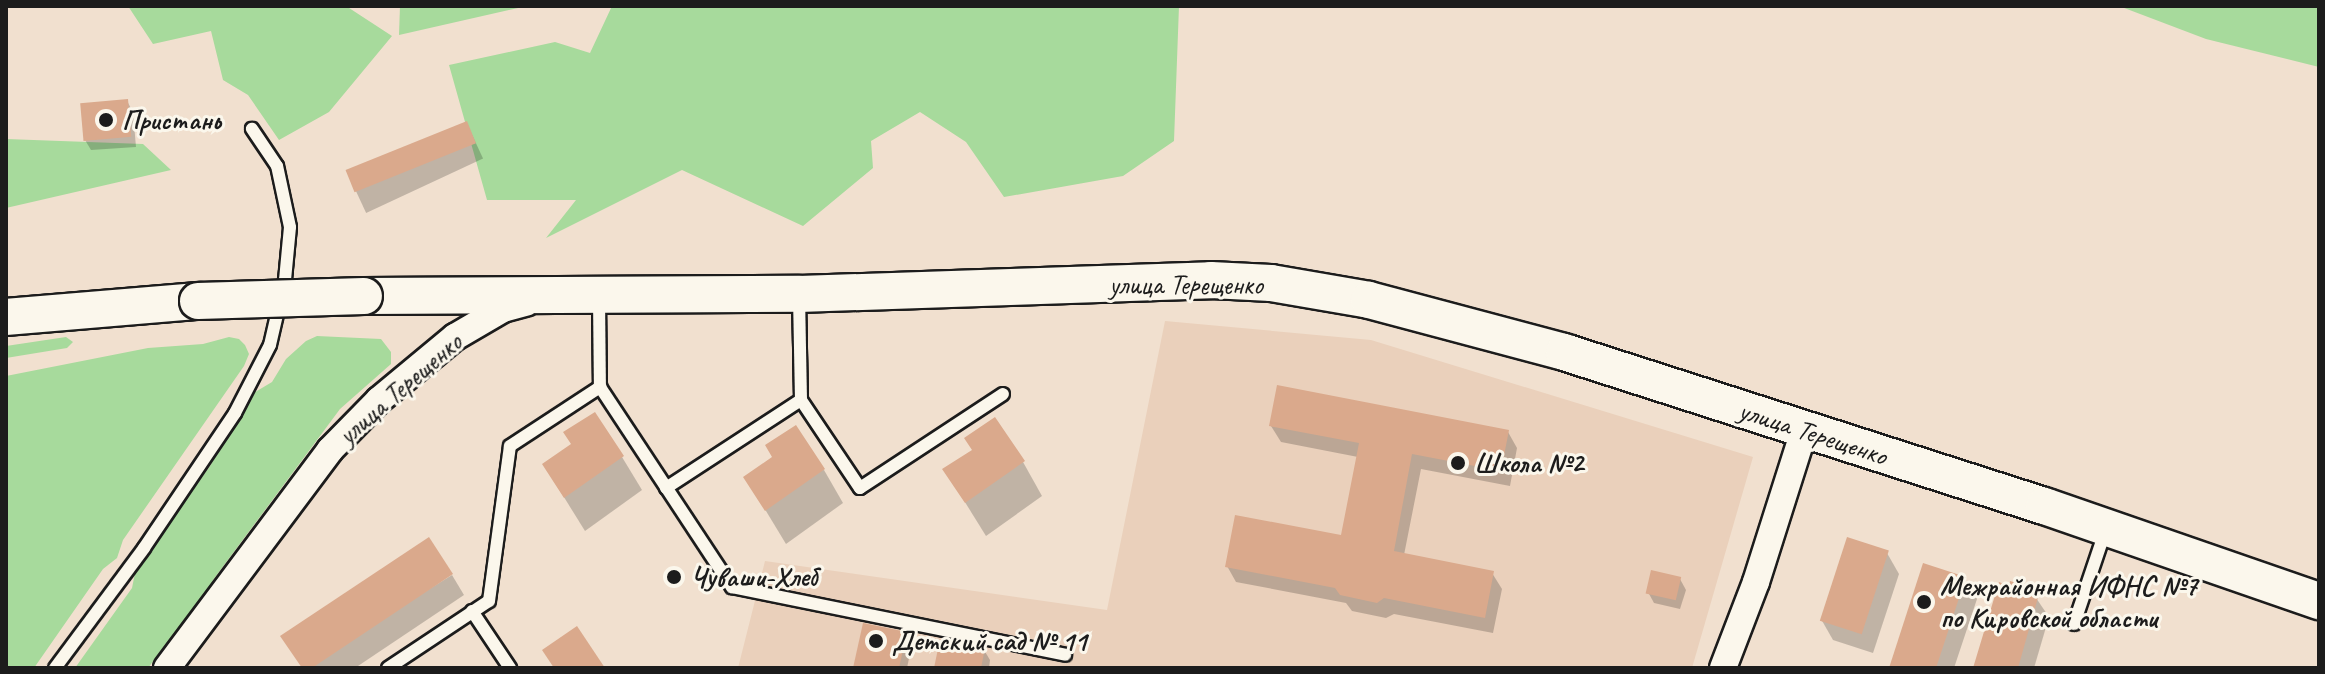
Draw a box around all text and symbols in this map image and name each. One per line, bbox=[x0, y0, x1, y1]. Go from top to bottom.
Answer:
place label: Пристань bbox=[122, 103, 221, 137]
marker: Пристань bbox=[97, 111, 115, 129]
street label: улица Терещенко bbox=[1108, 268, 1264, 302]
street label: улица Терещенко bbox=[330, 325, 470, 453]
street label: улица Терещенко bbox=[1733, 393, 1893, 473]
place label: Школа №2 bbox=[1474, 446, 1583, 480]
marker: Школа №2 bbox=[1449, 454, 1467, 472]
place label: Чуваши-Хлеб bbox=[690, 560, 817, 594]
marker: Чуваши-Хлеб bbox=[665, 568, 683, 586]
place label: Межрайонная ИФНС №7 по Кировской области bbox=[1940, 569, 2197, 635]
marker: Межрайонная ИФНС №7 по Кировской области bbox=[1915, 593, 1933, 611]
place label: Детский сад № 11 bbox=[892, 624, 1087, 658]
marker: Детский сад № 11 bbox=[867, 632, 885, 650]

